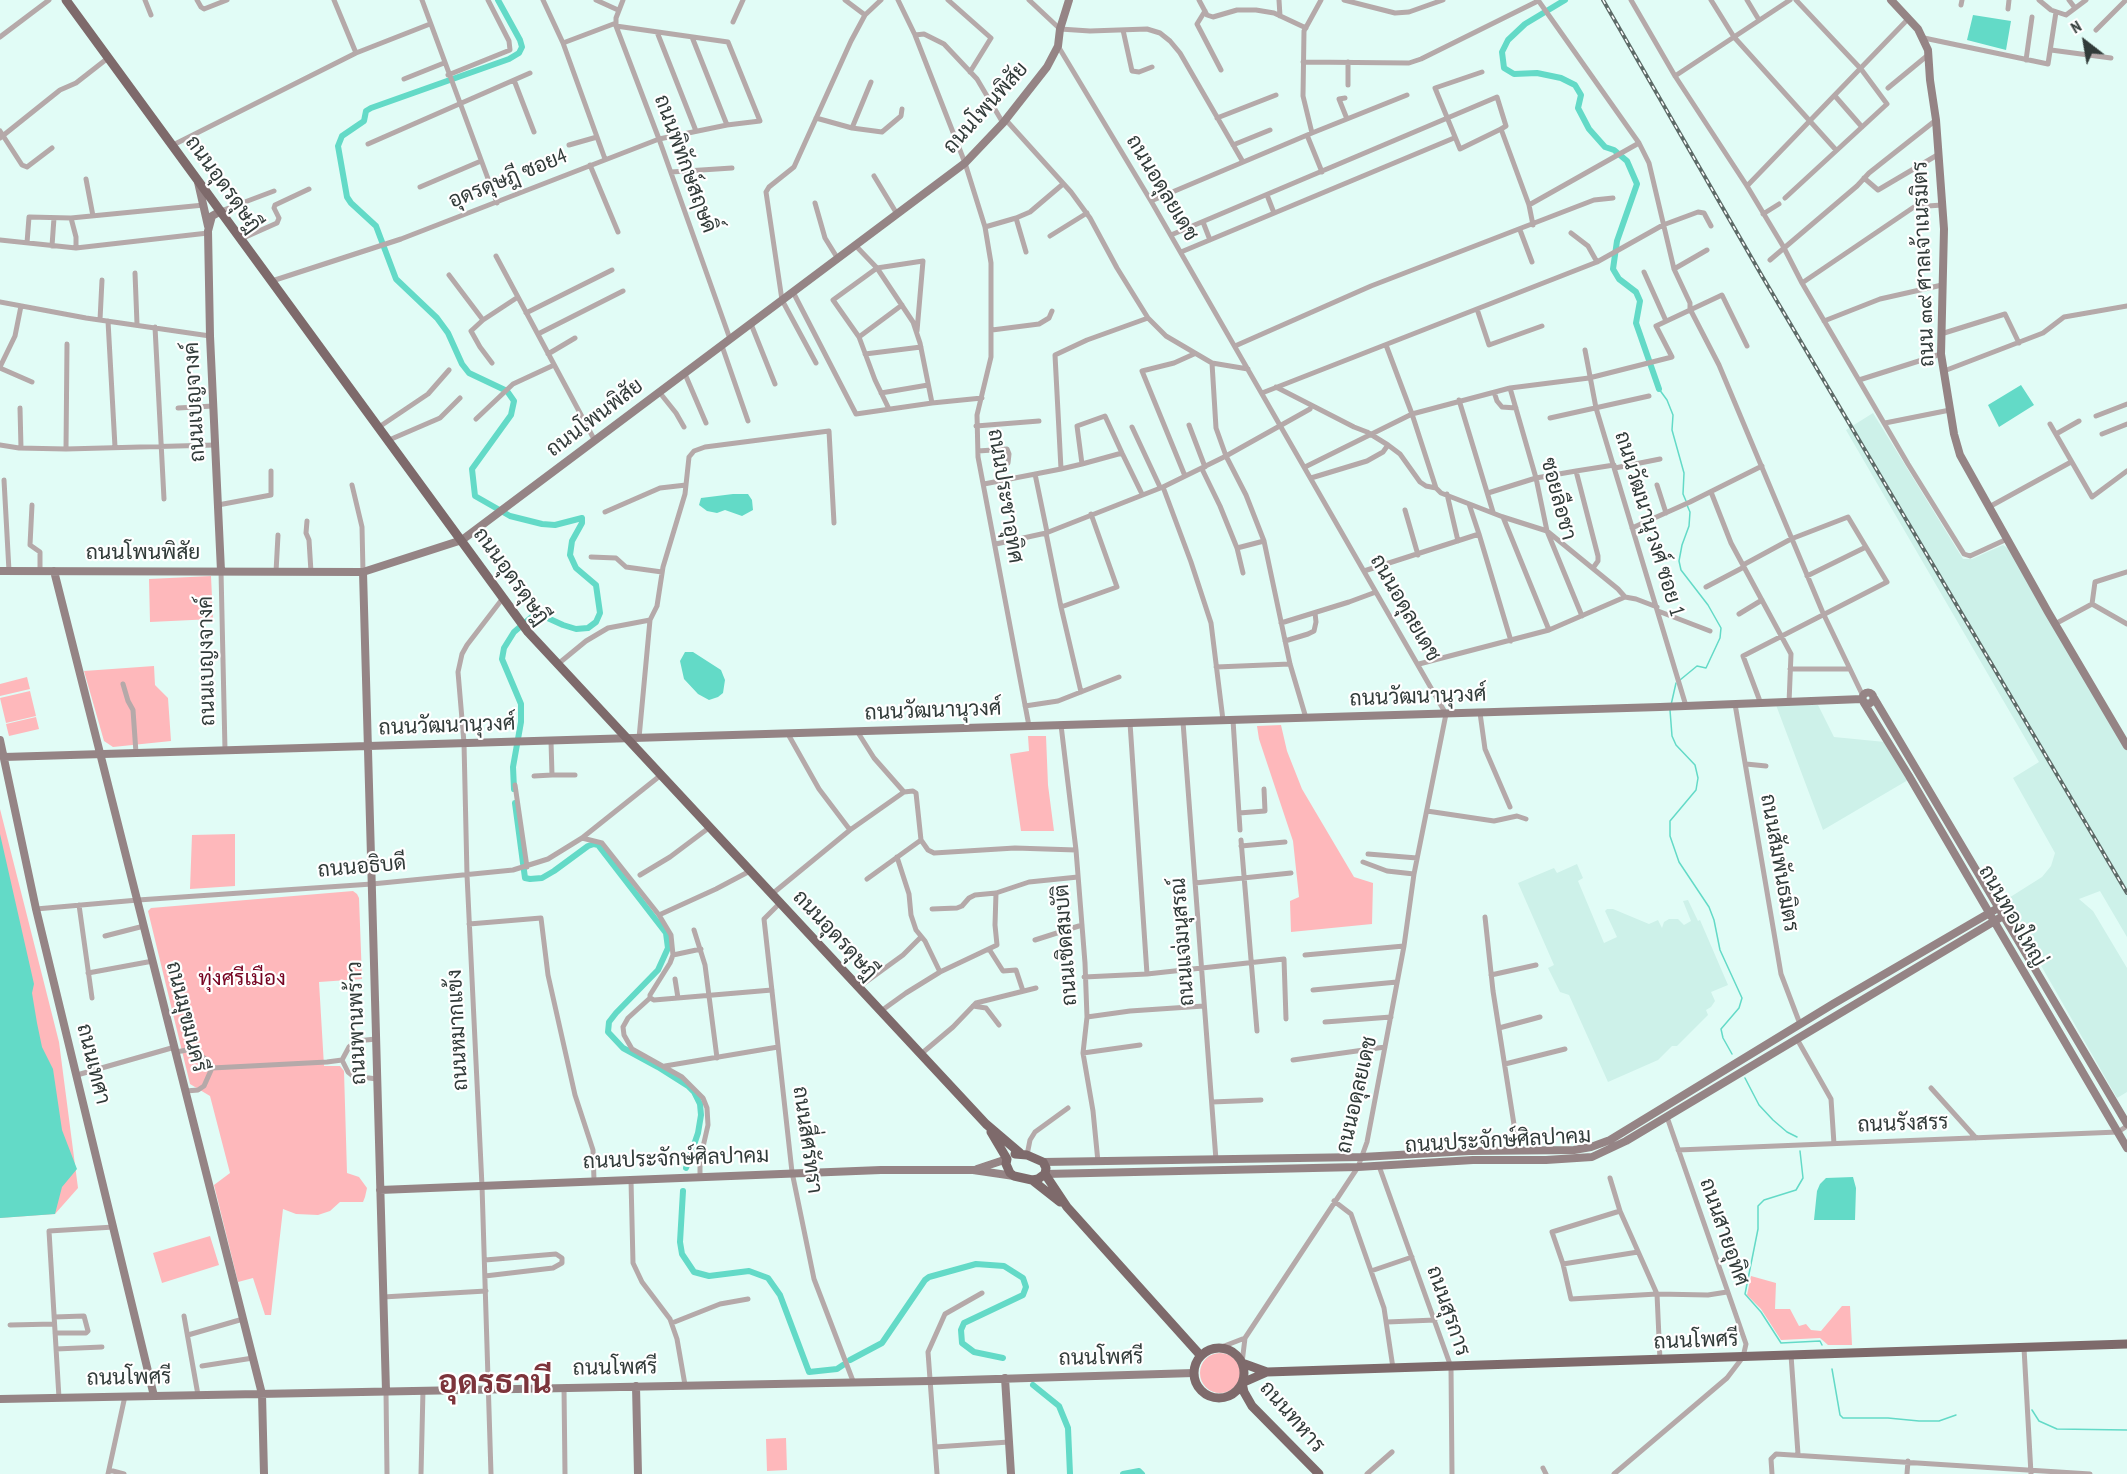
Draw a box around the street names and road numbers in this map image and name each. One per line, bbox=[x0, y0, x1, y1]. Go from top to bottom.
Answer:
street label: ถนนโพนพิสัย bbox=[938, 57, 1034, 159]
street label: ถนนพิทักษ์สฤษดิ์ bbox=[648, 91, 722, 237]
street label: ถนนอดุลยเดช bbox=[1120, 130, 1204, 246]
street label: ถนนอุดรดุษฎี bbox=[179, 131, 267, 237]
street label: อุดรดุษฎี ซอย4 bbox=[445, 144, 571, 214]
street label: ถนน ๓๙ ศาลเจ้าเนรมิตร bbox=[1908, 161, 1940, 367]
street label: ถนนเบญจางค์ bbox=[179, 341, 211, 463]
street label: ถนนโพนพิสัย bbox=[542, 373, 648, 463]
street label: ถนนประชาอุทิศ bbox=[982, 427, 1028, 565]
street label: ถนนวัฒนานุวงศ์ ซอย 1 bbox=[1609, 428, 1689, 620]
street label: ซอยลือชา bbox=[1535, 455, 1581, 543]
street label: ถนนอุดรดุษฎี bbox=[467, 523, 555, 629]
street label: ถนนโพนพิสัย bbox=[86, 540, 200, 566]
street label: ถนนอดุลยเดช bbox=[1364, 550, 1446, 666]
street label: ถนนเบญงจางค์ bbox=[193, 596, 221, 726]
street label: ถนนวัฒนานุวงศ์ bbox=[1349, 682, 1487, 712]
street label: ถนนวัฒนานุวงศ์ bbox=[864, 696, 1002, 726]
street label: ถนนวัฒนานุวงศ์ bbox=[378, 711, 516, 741]
street label: ถนนสัมพันธมิตร bbox=[1754, 792, 1804, 934]
street label: ถนนอธิบดี bbox=[317, 851, 407, 883]
street label: ถนนทองใหญ่ bbox=[1973, 861, 2051, 971]
street label: ถนนแจ่มนุสรณ์ bbox=[1166, 877, 1200, 1007]
street label: ถนนเชิดสมบัติ bbox=[1049, 883, 1083, 1007]
street label: ถนนอุดรดุษฎี bbox=[787, 885, 883, 985]
street label: ถนนมุขมนครี bbox=[160, 959, 212, 1075]
street label: ถนนพานพร้าว bbox=[342, 961, 372, 1085]
street label: ถนนหมากแข้ง bbox=[442, 969, 474, 1091]
street label: ถนนเทศา bbox=[71, 1021, 115, 1107]
street label: ถนนอดุลยเดช bbox=[1331, 1034, 1383, 1156]
street label: ถนนสี่ศรัทรา bbox=[787, 1085, 827, 1195]
street label: ถนนรังสรร bbox=[1857, 1110, 1949, 1138]
street label: ถนนประจักษ์ศิลปาคม bbox=[1404, 1124, 1592, 1158]
street label: ถนนประจักษ์ศิลปาคม bbox=[582, 1143, 770, 1175]
street label: ถนนสายอุทิศ bbox=[1694, 1175, 1754, 1289]
street label: ถนนสุรการ bbox=[1421, 1263, 1475, 1359]
street label: ถนนโพศรี bbox=[1653, 1327, 1739, 1355]
street label: ถนนโพศรี bbox=[1058, 1345, 1144, 1371]
street label: ถนนโพศรี bbox=[572, 1355, 658, 1381]
street label: ถนนโพศรี bbox=[86, 1365, 172, 1391]
street label: ถนนทหาร bbox=[1254, 1376, 1330, 1458]

